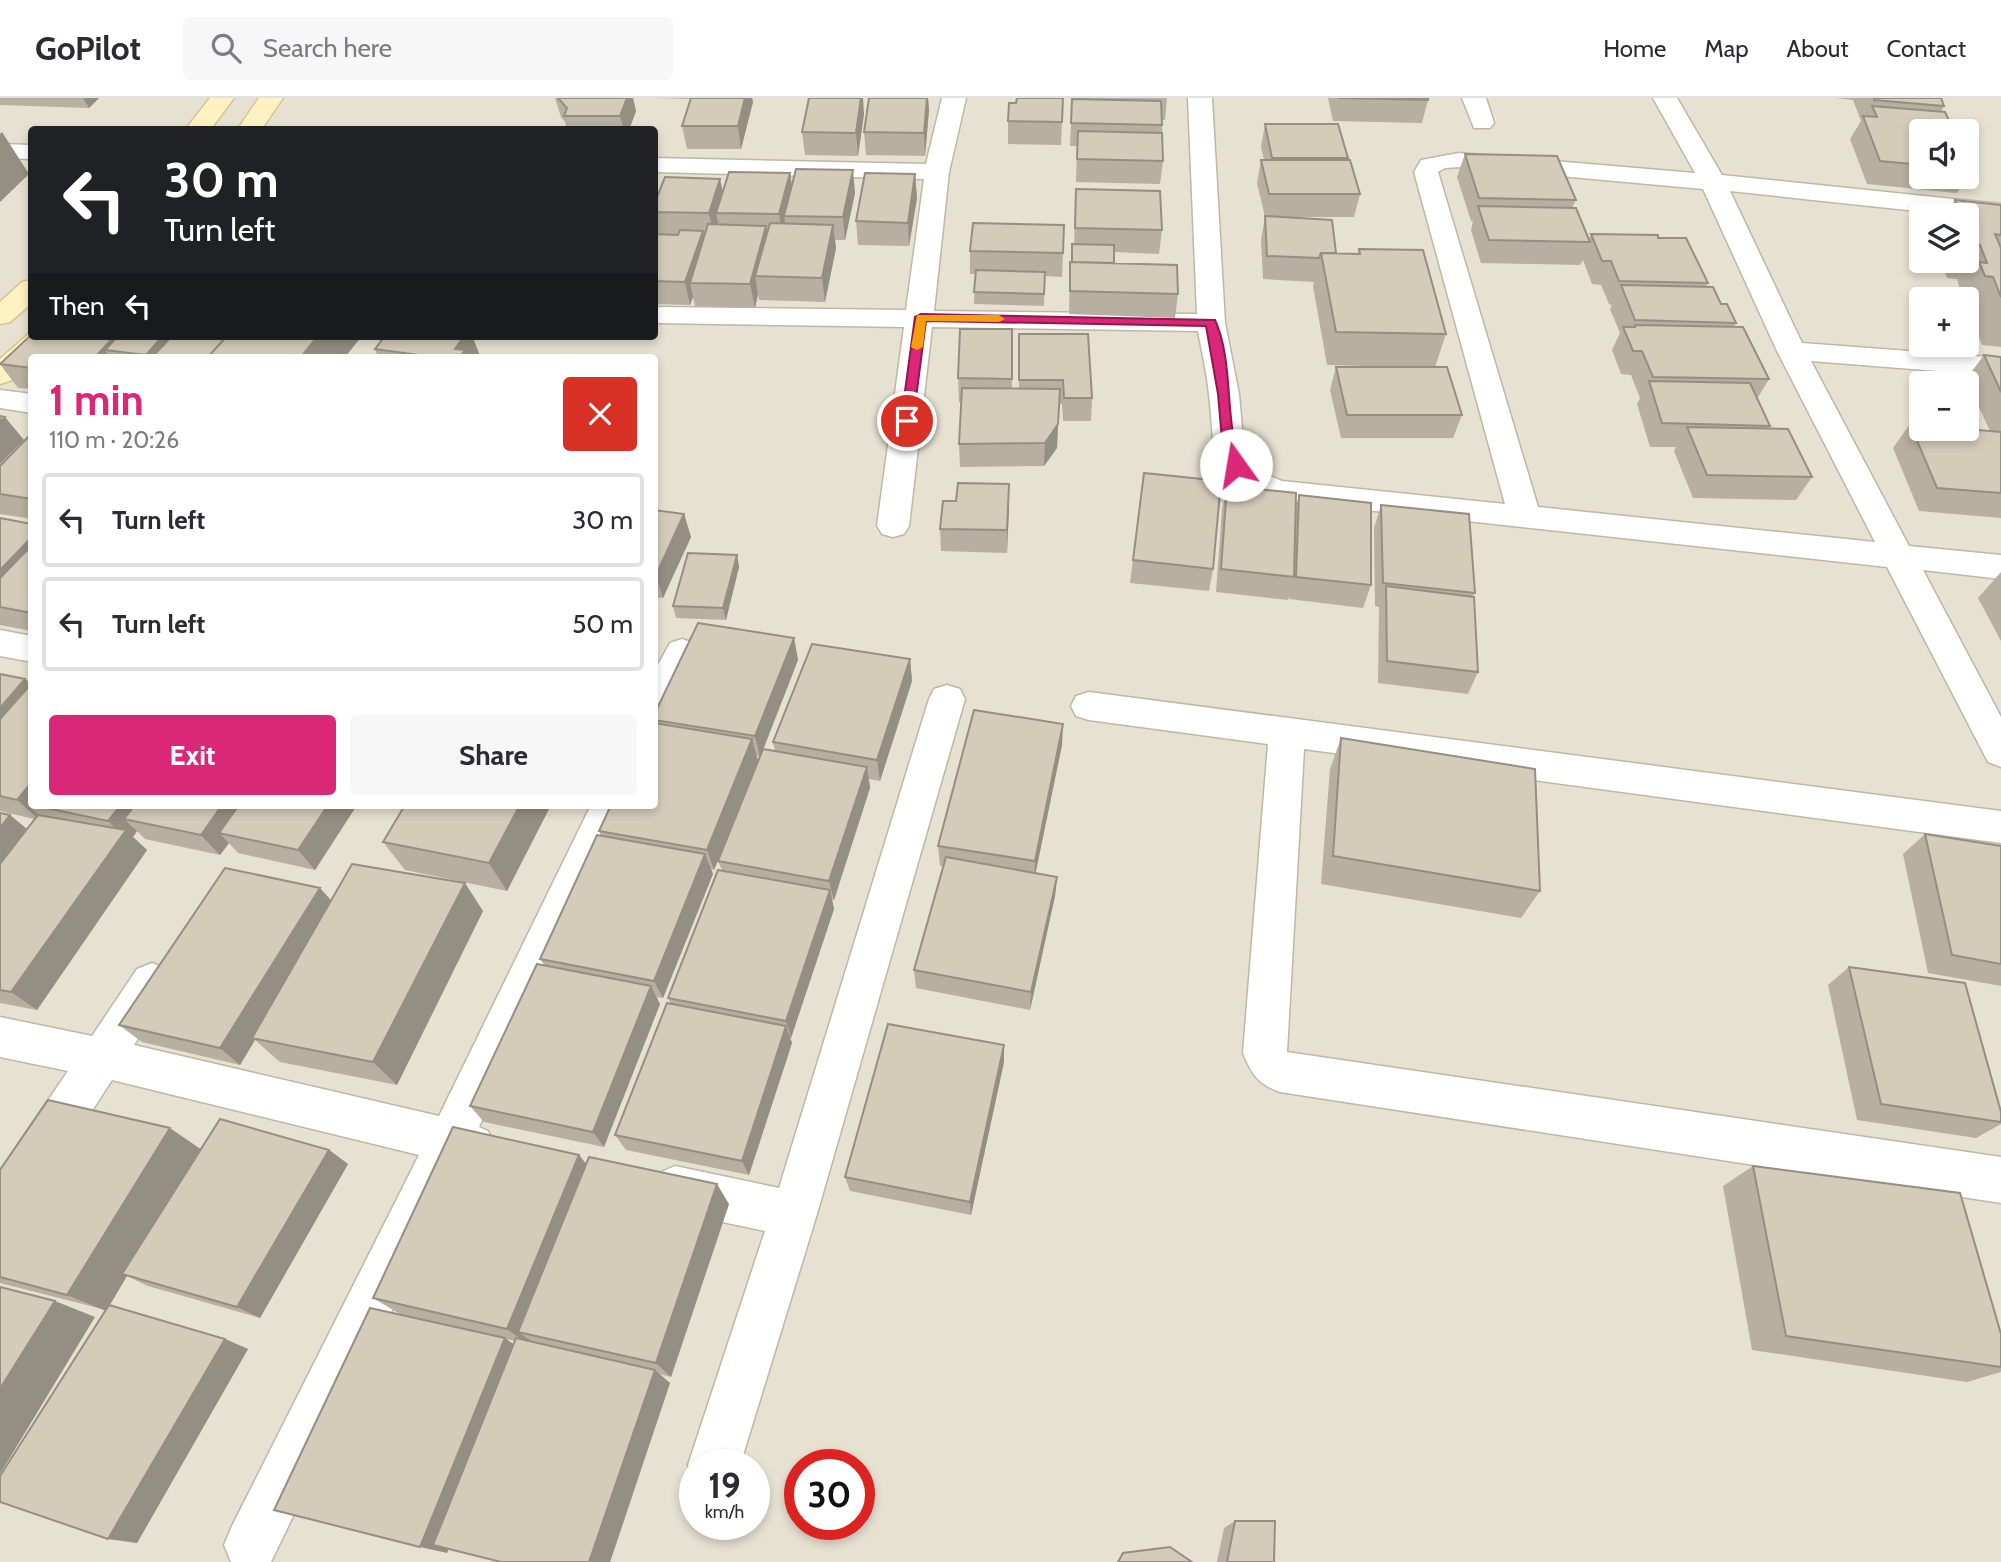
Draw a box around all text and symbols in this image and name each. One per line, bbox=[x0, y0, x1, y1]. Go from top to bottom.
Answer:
search box bbox=[183, 17, 673, 80]
text: GoPilot bbox=[35, 28, 141, 68]
icon: search bbox=[207, 29, 245, 67]
text: Search here bbox=[263, 32, 392, 64]
text: Home bbox=[1603, 34, 1666, 63]
text: Map bbox=[1704, 34, 1749, 63]
text: About bbox=[1787, 34, 1849, 63]
text: Contact bbox=[1887, 34, 1966, 63]
map controls bbox=[1909, 119, 1979, 441]
button: sound bbox=[1909, 119, 1979, 189]
text: 30 m bbox=[164, 150, 279, 209]
icon: left bbox=[49, 154, 140, 245]
button: layers bbox=[1909, 203, 1979, 273]
text: Turn left bbox=[164, 210, 275, 249]
icon: left bbox=[119, 287, 157, 325]
button: + bbox=[1909, 287, 1979, 357]
text: Then bbox=[49, 290, 105, 322]
button: − bbox=[1909, 371, 1979, 441]
text: 1 min bbox=[49, 374, 144, 426]
button: close bbox=[563, 377, 637, 451]
pin bbox=[877, 391, 937, 451]
icon: arrive bbox=[888, 402, 926, 440]
text: 110 m · 20:26 bbox=[49, 426, 179, 454]
position arrow bbox=[1199, 428, 1273, 502]
icon: left bbox=[53, 501, 91, 539]
text: Turn left bbox=[112, 504, 205, 536]
text: 30 m bbox=[572, 504, 633, 536]
icon: left bbox=[53, 605, 91, 643]
text: Turn left bbox=[112, 608, 205, 640]
text: 50 m bbox=[572, 608, 633, 640]
button: Exit bbox=[49, 715, 336, 795]
button: Share bbox=[350, 715, 637, 795]
speed limit sign: 30 bbox=[784, 1449, 875, 1540]
text: 19 bbox=[708, 1464, 741, 1507]
text: km/h bbox=[705, 1501, 744, 1523]

